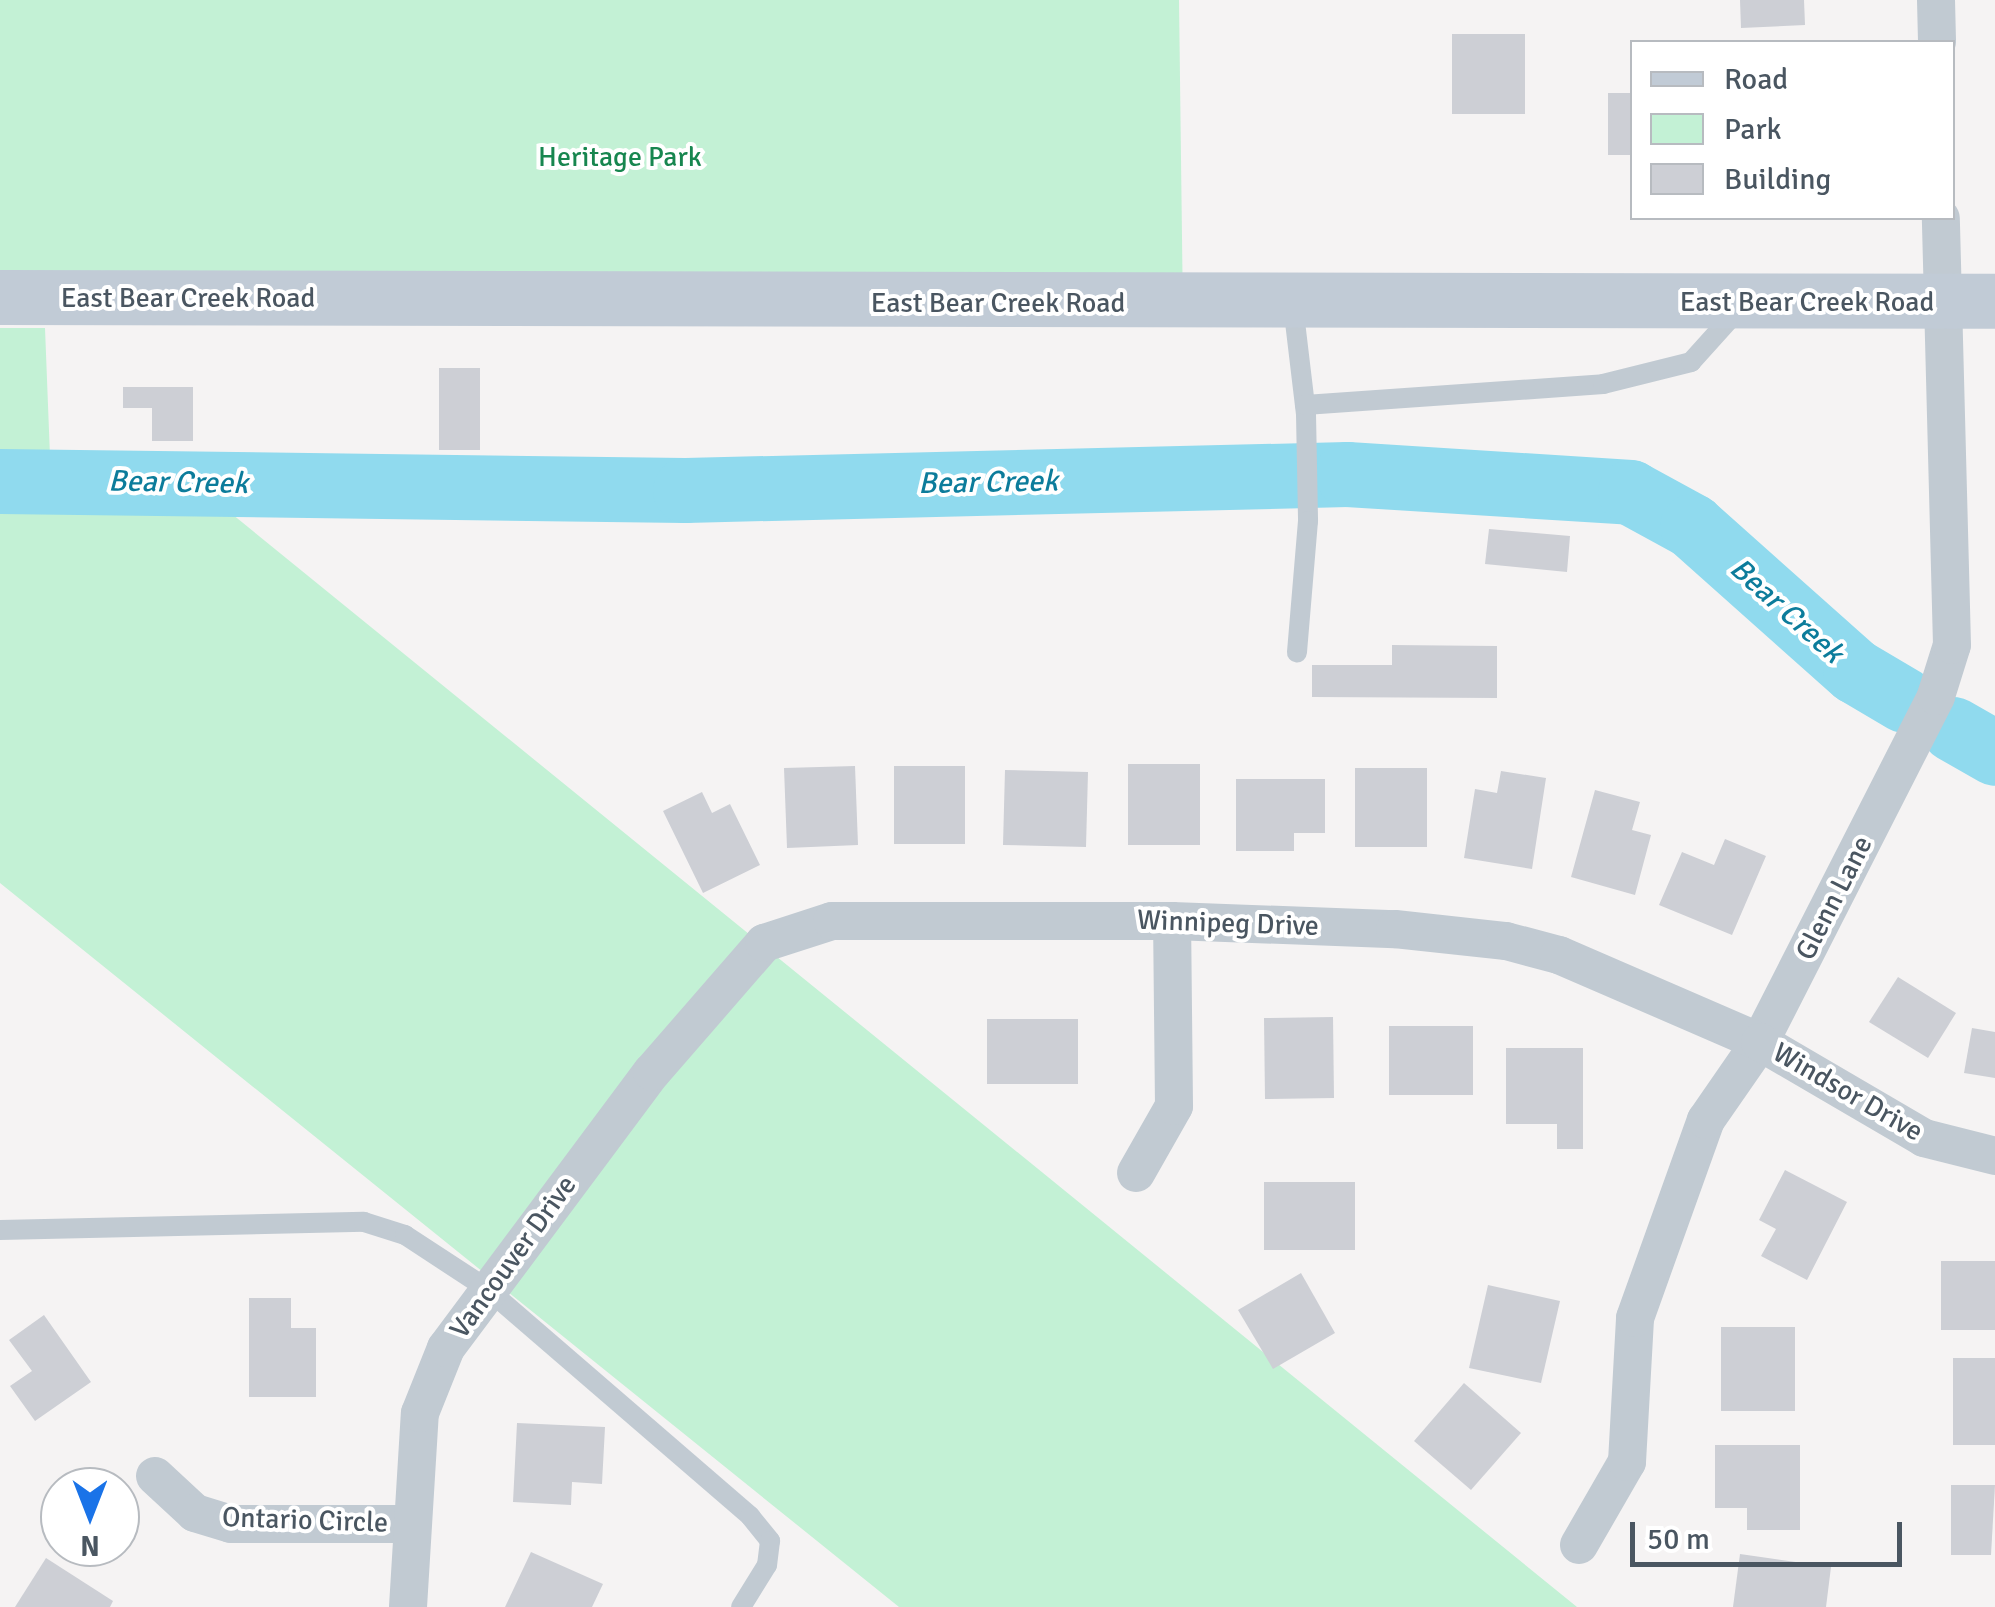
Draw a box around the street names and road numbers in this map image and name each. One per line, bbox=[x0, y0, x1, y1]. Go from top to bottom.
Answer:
street label: East Bear Creek Road bbox=[61, 281, 315, 315]
street label: East Bear Creek Road bbox=[1680, 285, 1934, 319]
street label: East Bear Creek Road bbox=[871, 286, 1125, 320]
street label: Glenn Lane bbox=[1789, 830, 1879, 966]
street label: Winnipeg Drive bbox=[1136, 903, 1320, 943]
street label: Windsor Drive bbox=[1767, 1036, 1929, 1148]
street label: Vancouver Drive bbox=[443, 1169, 583, 1345]
street label: Ontario Circle bbox=[221, 1500, 389, 1540]

